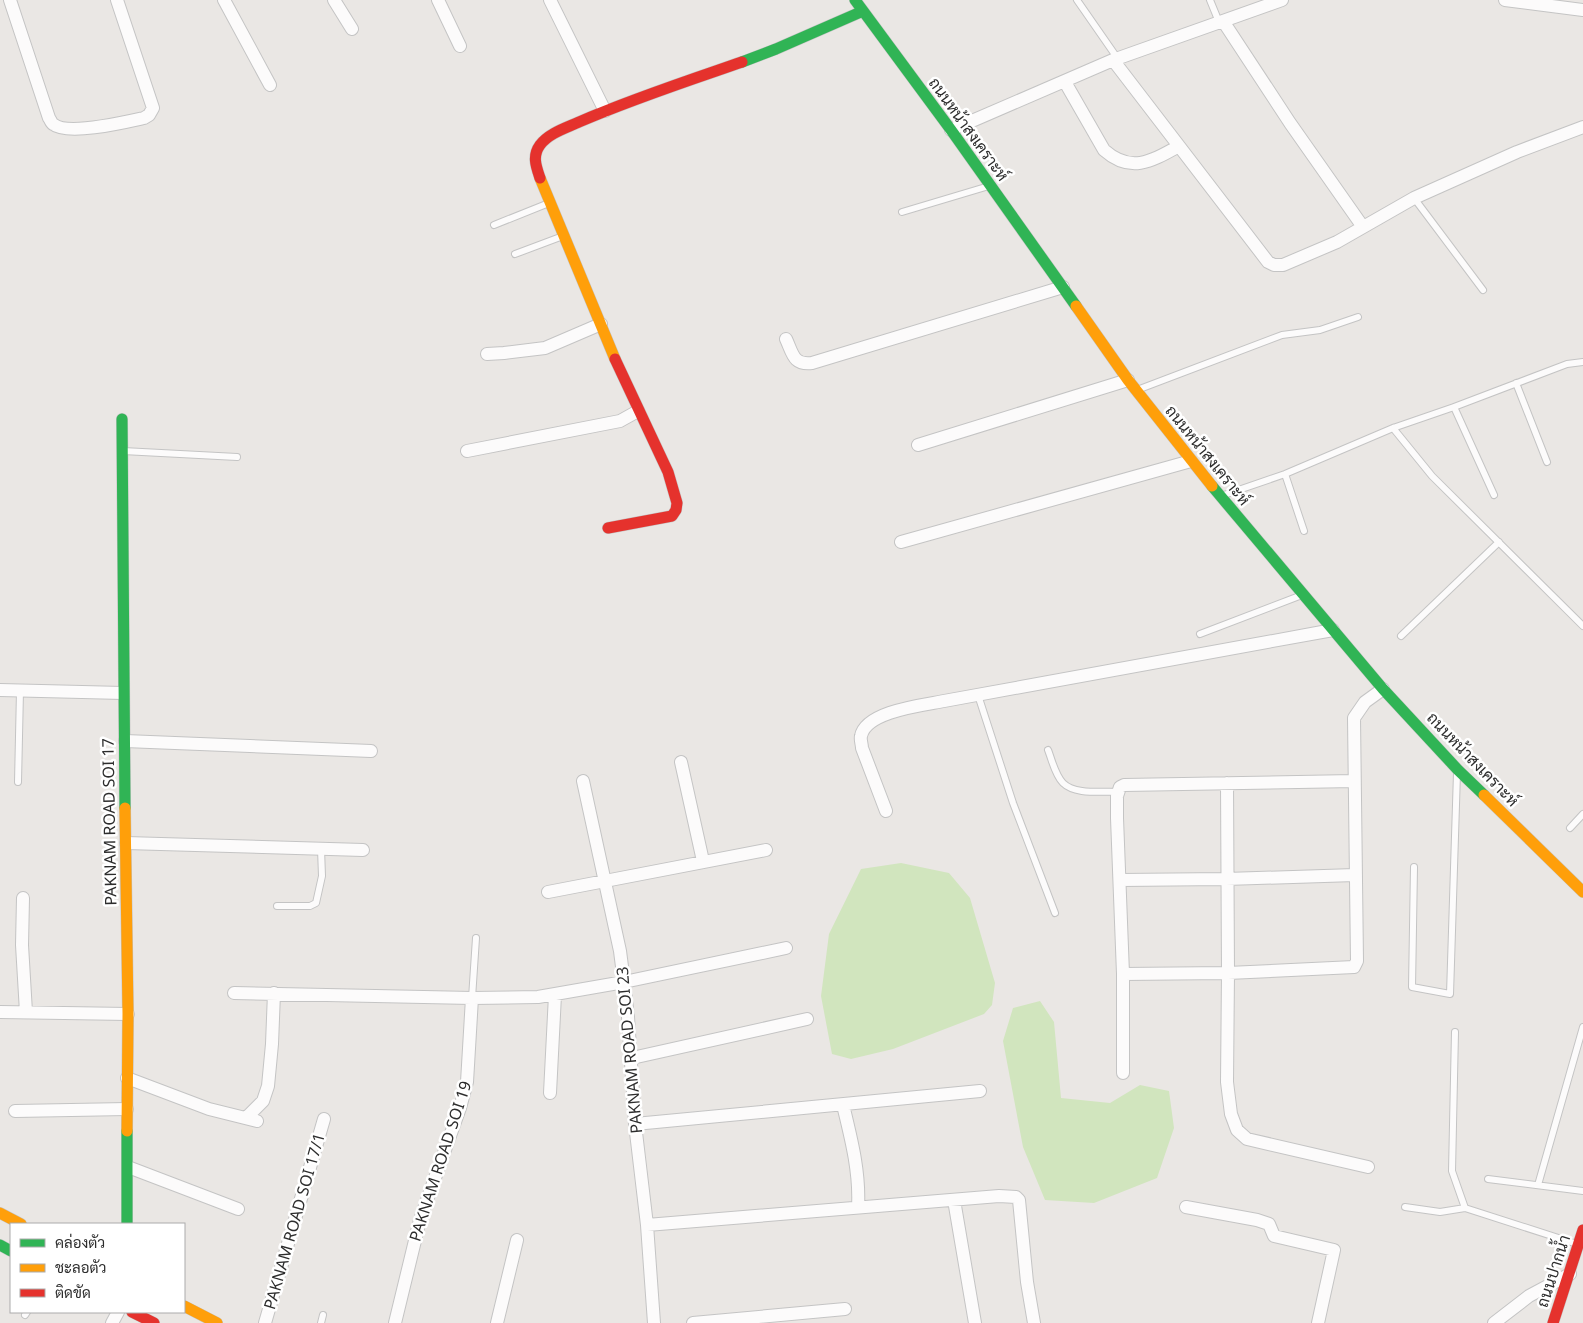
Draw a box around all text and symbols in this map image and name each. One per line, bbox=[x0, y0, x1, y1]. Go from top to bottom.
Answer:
street label: ถนนหน้าสงเคราะห์ bbox=[924, 72, 1015, 185]
street label: ถนนหน้าสงเคราะห์ bbox=[1161, 400, 1256, 510]
street label: ถนนหน้าสงเคราะห์ bbox=[1422, 706, 1524, 811]
street label: PAKNAM ROAD SOI 17 bbox=[97, 738, 121, 906]
street label: PAKNAM ROAD SOI 23 bbox=[611, 966, 647, 1134]
street label: PAKNAM ROAD SOI 19 bbox=[404, 1078, 476, 1244]
street label: PAKNAM ROAD SOI 17/1 bbox=[258, 1130, 330, 1312]
legend bbox=[10, 1223, 185, 1313]
street label: ถนนปากน้ำ bbox=[1528, 1231, 1575, 1310]
text: คล่องตัว bbox=[55, 1232, 105, 1252]
text: ชะลอตัว bbox=[55, 1257, 106, 1277]
text: ติดขัด bbox=[55, 1282, 91, 1302]

